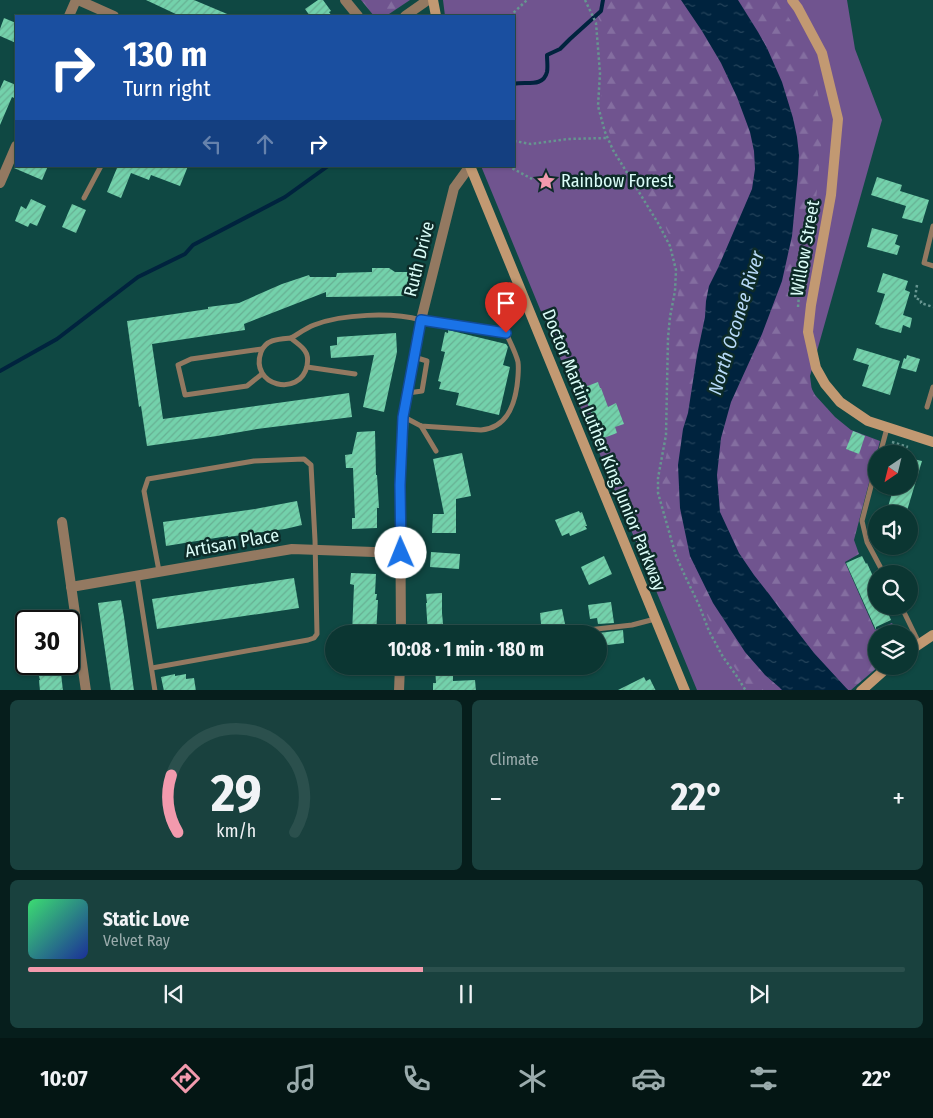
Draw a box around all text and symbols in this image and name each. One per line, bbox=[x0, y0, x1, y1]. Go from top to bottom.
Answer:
text: 130 m bbox=[123, 33, 207, 75]
icon: right bbox=[40, 35, 105, 100]
text: Turn right bbox=[123, 75, 211, 102]
icon: left bbox=[198, 130, 226, 158]
icon: ahead bbox=[251, 130, 279, 158]
icon: right bbox=[304, 130, 332, 158]
place icon: Rainbow Forest bbox=[535, 170, 557, 192]
place label: Rainbow Forest bbox=[561, 170, 674, 192]
street label: Willow Street bbox=[786, 198, 824, 298]
street label: Ruth Drive bbox=[399, 219, 439, 299]
water label: North Oconee River bbox=[703, 247, 769, 398]
pin bbox=[485, 282, 527, 333]
icon: arrive bbox=[492, 289, 520, 317]
street label: Doctor Martin Luther King Junior Parkway bbox=[537, 306, 671, 594]
north arrow bbox=[868, 445, 918, 495]
map controls bbox=[868, 445, 918, 675]
button: sound bbox=[868, 505, 918, 555]
street label: Artisan Place bbox=[183, 524, 281, 562]
position arrow bbox=[374, 526, 426, 578]
button: search bbox=[868, 565, 918, 615]
speed limit sign: 30 bbox=[15, 610, 80, 675]
button: layers bbox=[868, 625, 918, 675]
text: 10:08 · 1 min · 180 m bbox=[388, 638, 544, 661]
text: Climate bbox=[490, 750, 539, 769]
text: 29 bbox=[209, 762, 261, 825]
text: 22° bbox=[671, 774, 724, 820]
text: − bbox=[490, 782, 502, 815]
text: + bbox=[892, 782, 905, 815]
text: km/h bbox=[216, 820, 256, 842]
text: Static Love bbox=[103, 908, 190, 931]
text: Velvet Ray bbox=[103, 931, 170, 950]
icon: previous bbox=[160, 980, 188, 1008]
icon: pause bbox=[452, 980, 480, 1008]
icon: next bbox=[745, 980, 773, 1008]
icon: directions bbox=[168, 1061, 203, 1096]
icon: music bbox=[284, 1061, 319, 1096]
icon: phone bbox=[399, 1061, 434, 1096]
icon: climate bbox=[515, 1061, 550, 1096]
icon: car bbox=[631, 1061, 666, 1096]
icon: filters bbox=[746, 1061, 781, 1096]
text: 10:07 bbox=[40, 1065, 88, 1092]
text: 22° bbox=[862, 1065, 893, 1092]

